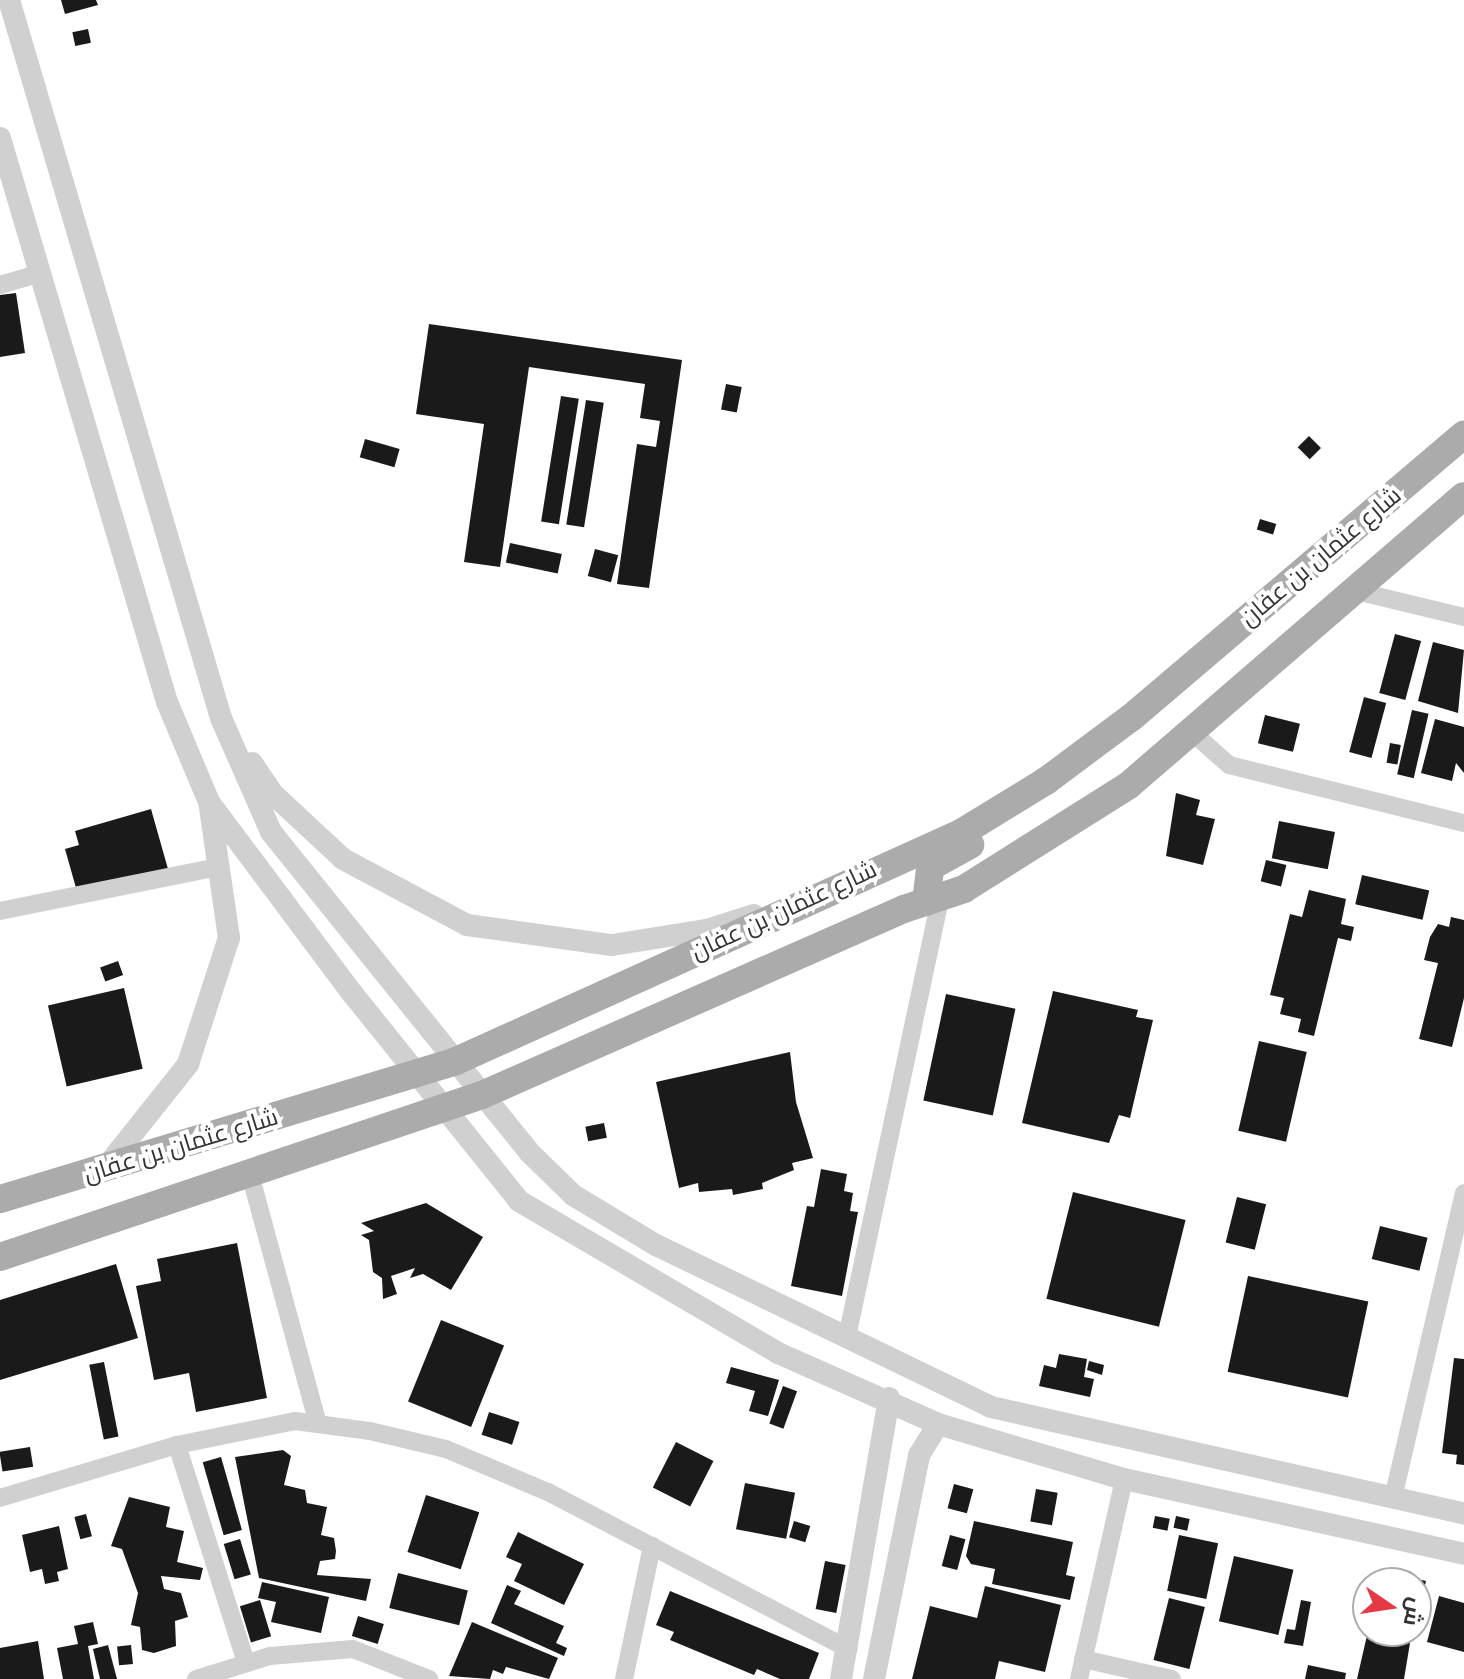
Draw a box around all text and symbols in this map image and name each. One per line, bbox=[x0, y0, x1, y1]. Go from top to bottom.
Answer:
street label: شارع عثمان بن عفان bbox=[1235, 481, 1407, 633]
street label: شارع عثمان بن عفان bbox=[687, 855, 881, 967]
street label: شارع عثمان بن عفان bbox=[80, 1103, 282, 1189]
north arrow bbox=[1352, 1567, 1432, 1647]
text: ش bbox=[1398, 1595, 1429, 1629]

